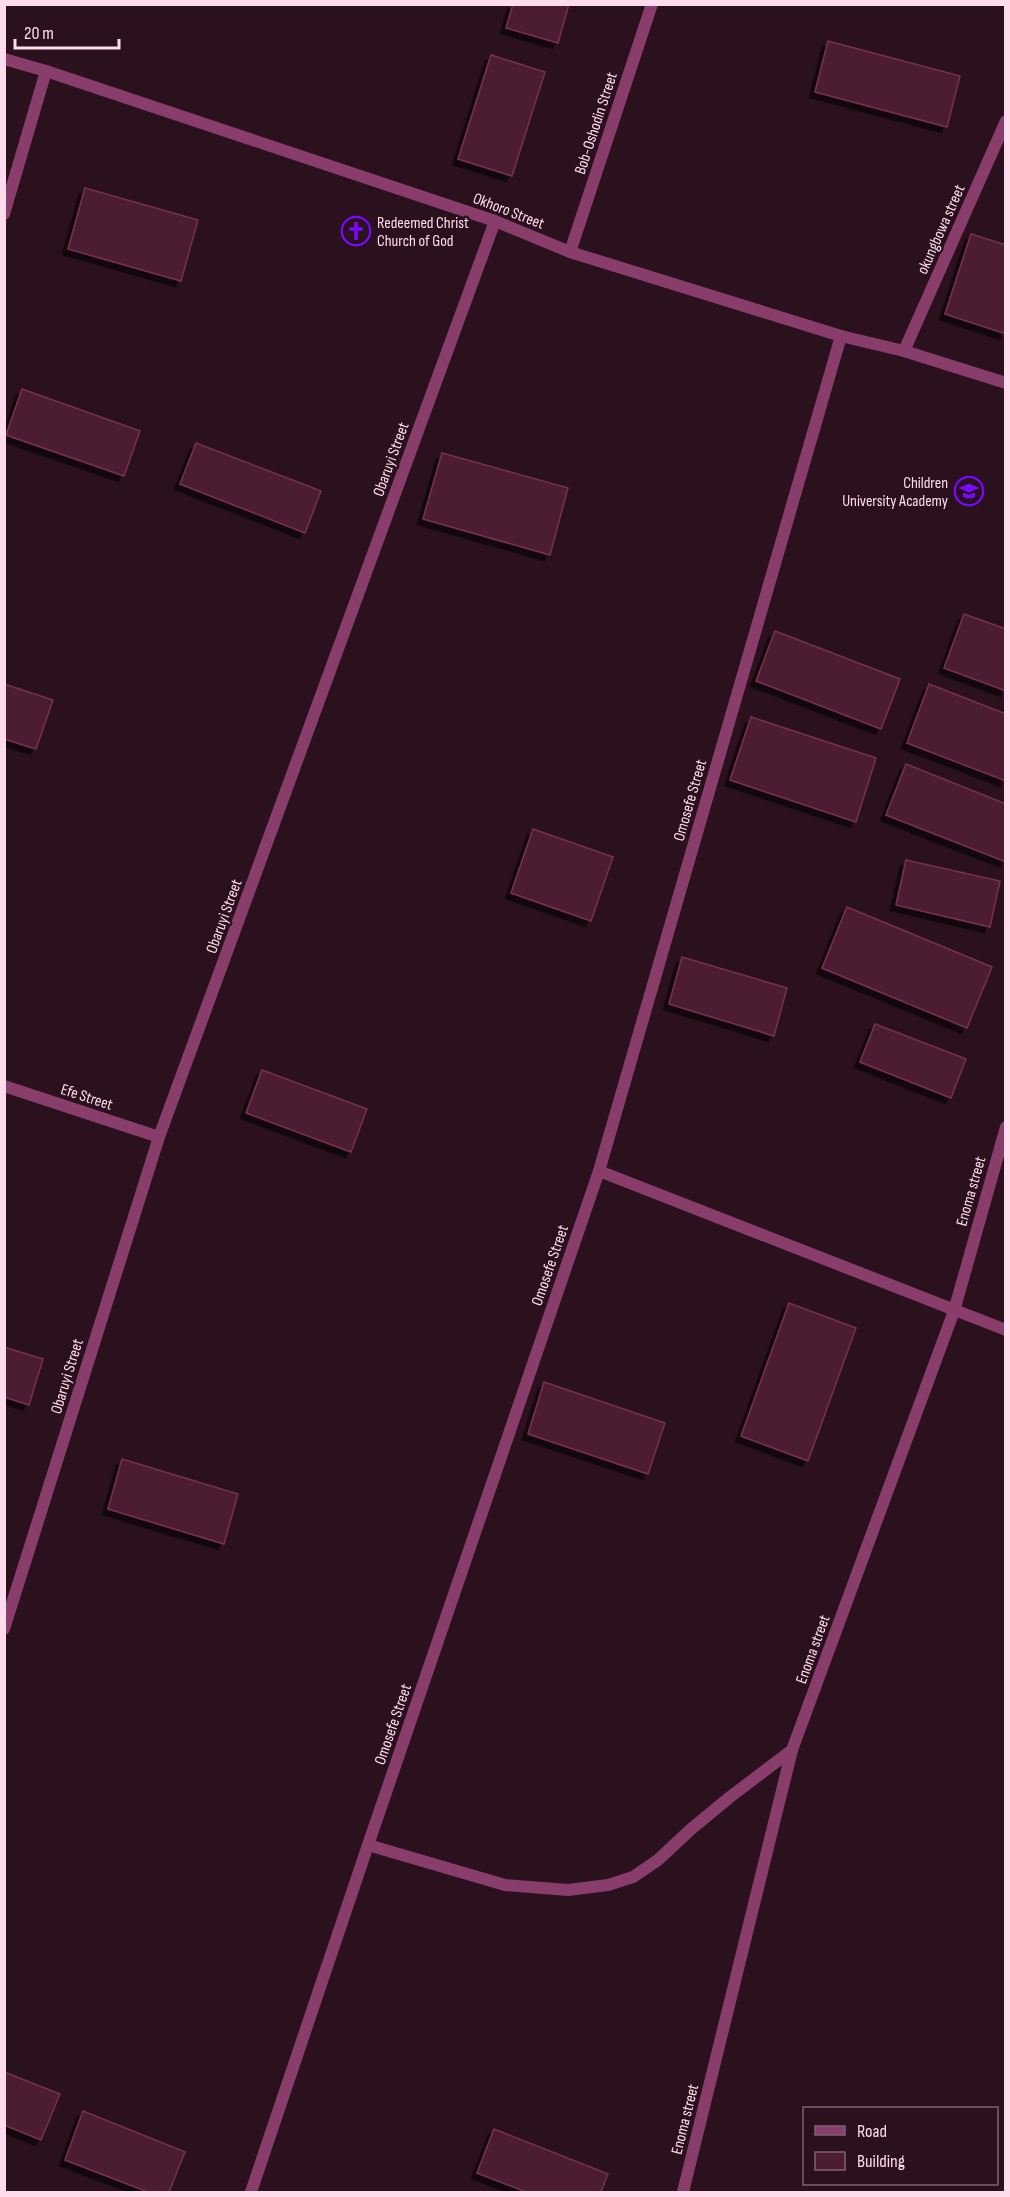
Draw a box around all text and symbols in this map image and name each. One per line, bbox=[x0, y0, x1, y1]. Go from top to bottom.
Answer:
scale bar bbox=[15, 12, 118, 50]
text: 20 m bbox=[24, 23, 54, 44]
street label: Bob-Oshodin Street bbox=[571, 70, 622, 177]
street label: okungbowa street bbox=[913, 182, 970, 277]
street label: Okhoro Street bbox=[470, 189, 547, 234]
place label: Redeemed Christ Church of God bbox=[377, 214, 469, 251]
church icon: Redeemed Christ Church of God bbox=[340, 215, 372, 247]
street label: Obaruyi Street bbox=[369, 420, 414, 499]
place label: Children University Academy bbox=[842, 474, 948, 511]
school or university icon: Children University Academy bbox=[953, 475, 985, 507]
street label: Omosefe Street bbox=[670, 757, 711, 843]
street label: Obaruyi Street bbox=[202, 877, 247, 956]
street label: Efe Street bbox=[58, 1080, 115, 1115]
street label: Enoma street bbox=[952, 1154, 990, 1229]
street label: Omosefe Street bbox=[528, 1223, 573, 1308]
street label: Obaruyi Street bbox=[47, 1337, 88, 1416]
street label: Enoma street bbox=[792, 1612, 835, 1686]
street label: Omosefe Street bbox=[371, 1682, 416, 1767]
street label: Enoma street bbox=[668, 2082, 703, 2156]
legend bbox=[803, 2107, 998, 2185]
text: Road bbox=[857, 2121, 887, 2142]
text: Building bbox=[857, 2151, 905, 2172]

